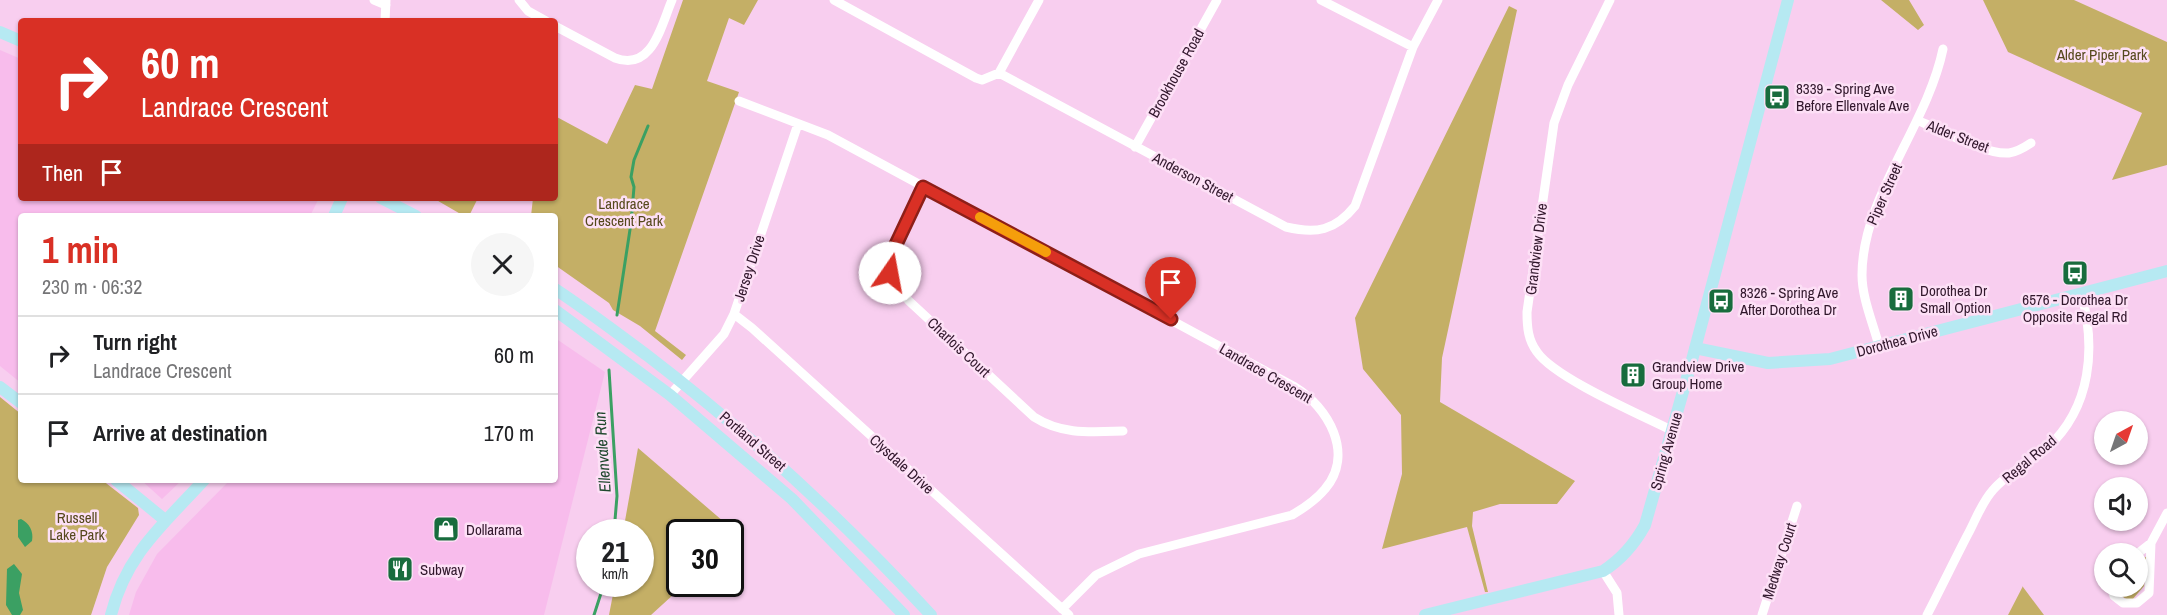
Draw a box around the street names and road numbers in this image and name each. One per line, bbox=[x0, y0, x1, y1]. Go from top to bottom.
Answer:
street label: Brookhouse Road bbox=[1143, 25, 1209, 121]
street label: Alder Street bbox=[1923, 114, 1993, 158]
street label: Anderson Street bbox=[1148, 146, 1238, 207]
street label: Piper Street bbox=[1861, 159, 1907, 228]
street label: Grandview Drive bbox=[1520, 202, 1552, 296]
street label: Jersey Drive bbox=[728, 232, 770, 304]
street label: Charlois Court bbox=[923, 312, 996, 382]
street label: Dorothea Drive bbox=[1854, 320, 1940, 362]
street label: Landrace Crescent bbox=[1216, 338, 1317, 408]
street label: Portland Street bbox=[715, 406, 791, 476]
street label: Spring Avenue bbox=[1645, 409, 1687, 493]
street label: Clysdale Drive bbox=[865, 429, 939, 499]
street label: Regal Road bbox=[1997, 430, 2061, 488]
street label: Medway Court bbox=[1757, 520, 1801, 602]

